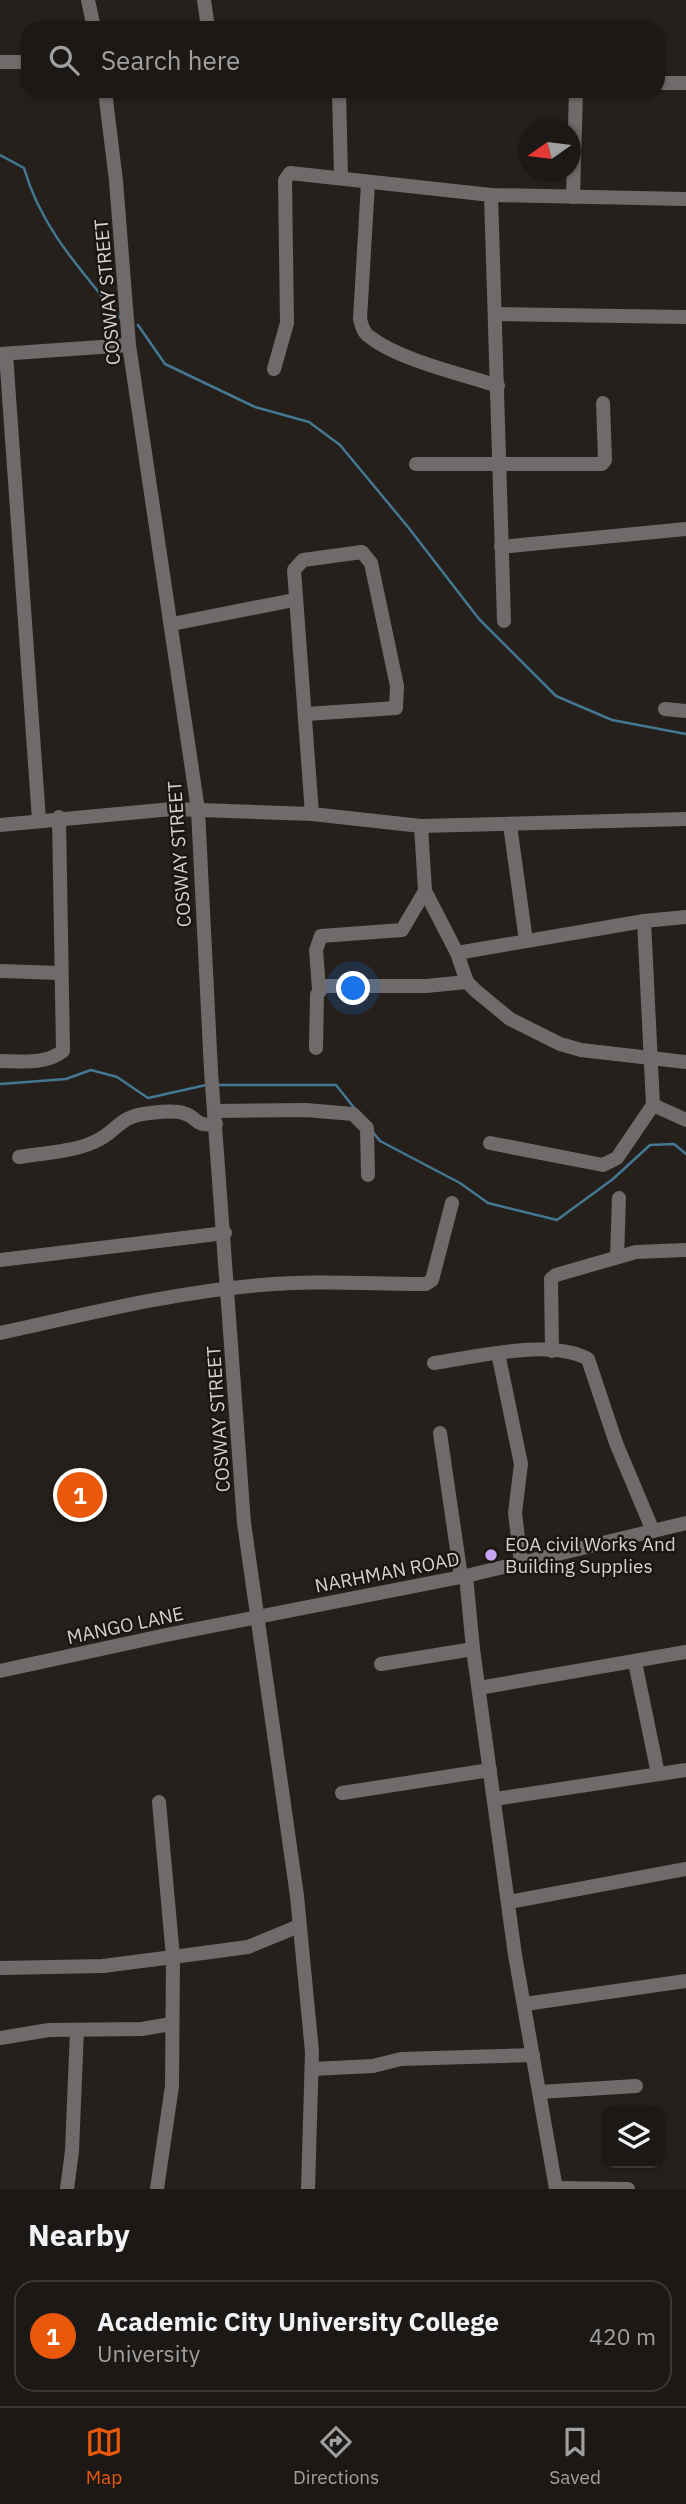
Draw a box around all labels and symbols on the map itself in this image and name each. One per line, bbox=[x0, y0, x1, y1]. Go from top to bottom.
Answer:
north arrow bbox=[518, 119, 581, 182]
street label: COSWAY STREET bbox=[89, 218, 125, 366]
street label: COSWAY STREET bbox=[162, 780, 196, 928]
your location bbox=[336, 971, 370, 1005]
street label: COSWAY STREET bbox=[201, 1345, 235, 1493]
pin: 1 bbox=[57, 1469, 103, 1521]
place label: EOA civil Works And Building Supplies bbox=[505, 1532, 676, 1578]
street label: NARHMAN ROAD bbox=[313, 1546, 461, 1598]
marker: EOA civil Works And Building Supplies bbox=[483, 1547, 499, 1563]
street label: MANGO LANE bbox=[64, 1601, 186, 1649]

